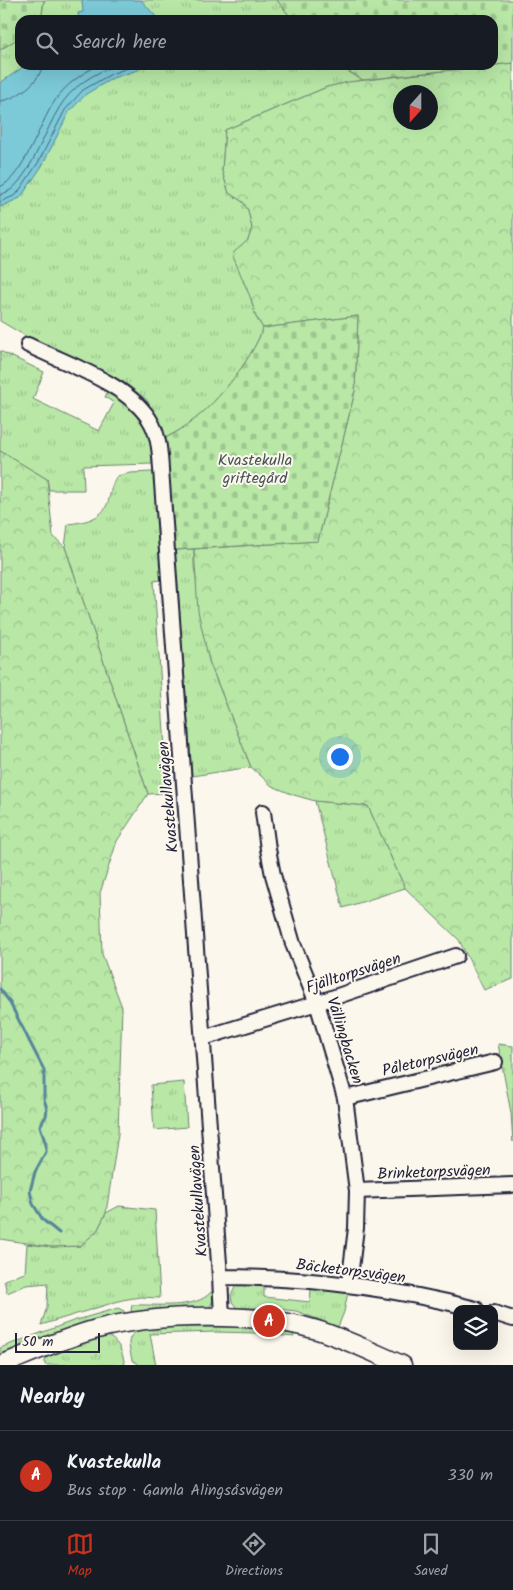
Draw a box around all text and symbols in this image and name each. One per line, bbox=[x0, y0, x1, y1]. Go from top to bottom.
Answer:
search box bbox=[15, 15, 498, 70]
text: Search here bbox=[73, 28, 167, 58]
icon: search bbox=[33, 29, 61, 57]
north arrow bbox=[393, 85, 438, 130]
park label: Kvastekulla griftegård bbox=[218, 448, 292, 491]
street label: Kvastekullavägen bbox=[151, 740, 186, 854]
your location bbox=[327, 744, 353, 770]
street label: Fjälltorpsvägen bbox=[303, 946, 404, 1001]
street label: Vällingbacken bbox=[319, 994, 370, 1087]
street label: Påletorpsvägen bbox=[380, 1037, 481, 1084]
street label: Kvastekullavägen bbox=[182, 1144, 215, 1258]
street label: Brinketorpsvägen bbox=[377, 1158, 491, 1187]
street label: Bäcketorpsvägen bbox=[295, 1252, 407, 1291]
pin: A bbox=[253, 1302, 285, 1340]
map controls bbox=[453, 1305, 498, 1350]
button: layers bbox=[453, 1305, 498, 1350]
scale bar bbox=[15, 1330, 100, 1353]
text: 50 m bbox=[22, 1331, 53, 1353]
text: Nearby bbox=[20, 1381, 85, 1414]
text: Kvastekulla bbox=[67, 1448, 161, 1478]
text: A bbox=[31, 1463, 41, 1488]
text: 330 m bbox=[448, 1463, 493, 1488]
text: Bus stop · Gamla Alingsåsvägen bbox=[67, 1478, 283, 1503]
tab: Map bbox=[66, 1530, 94, 1582]
tab: Directions bbox=[225, 1530, 283, 1582]
tab: Saved bbox=[414, 1530, 447, 1582]

